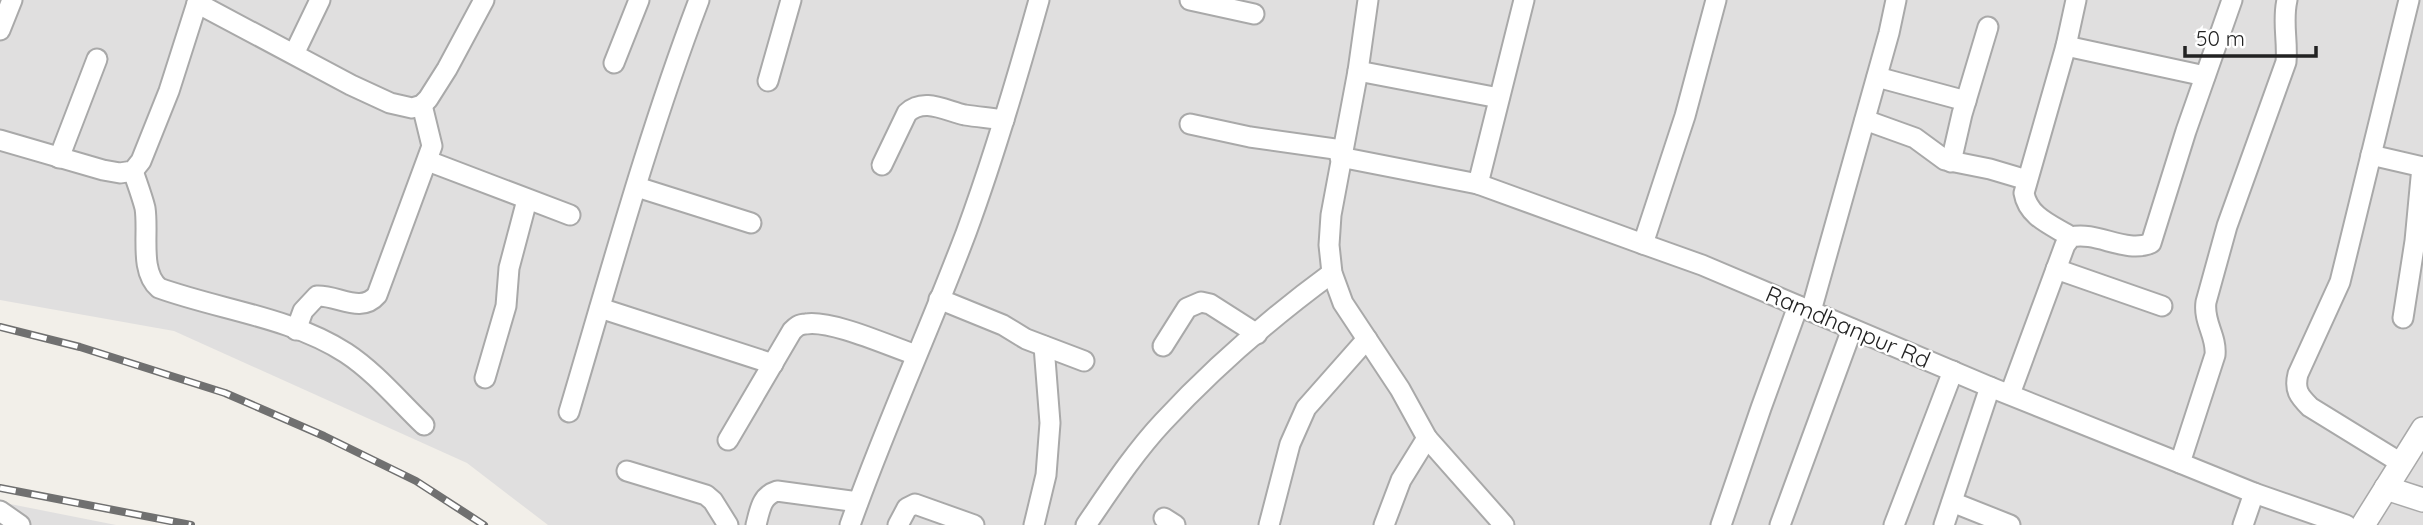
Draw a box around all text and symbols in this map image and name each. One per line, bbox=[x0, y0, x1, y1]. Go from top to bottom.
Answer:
scale bar bbox=[2185, 14, 2316, 58]
text: 50 m bbox=[2196, 25, 2245, 51]
street label: Ramdhanpur Rd bbox=[1762, 279, 1935, 374]

